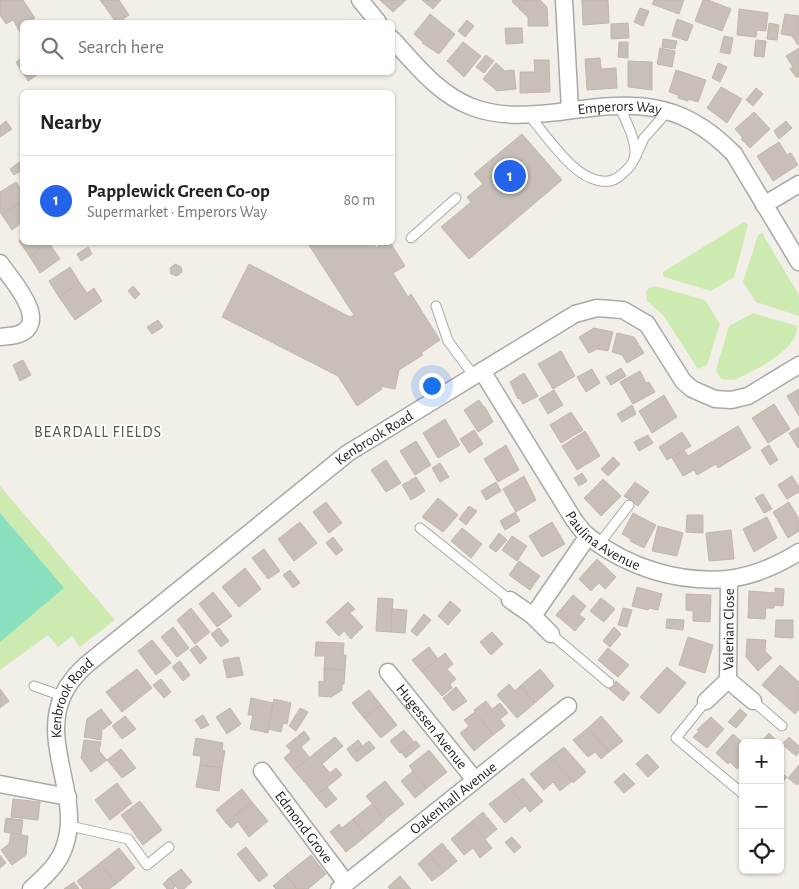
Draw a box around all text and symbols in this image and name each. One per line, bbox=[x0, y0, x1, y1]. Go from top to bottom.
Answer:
search box bbox=[20, 20, 395, 75]
icon: search bbox=[38, 34, 66, 62]
text: Search here bbox=[78, 38, 164, 57]
street label: Emperors Way bbox=[577, 99, 664, 118]
text: Nearby bbox=[40, 112, 101, 133]
pin: 1 bbox=[494, 157, 526, 195]
text: Papplewick Green Co-op bbox=[87, 182, 270, 201]
text: 1 bbox=[53, 192, 59, 208]
text: 80 m bbox=[344, 192, 375, 208]
text: Supermarket · Emperors Way bbox=[87, 204, 267, 220]
your location bbox=[419, 373, 445, 399]
street label: Kenbrook Road bbox=[332, 408, 416, 468]
district label: BEARDALL FIELDS bbox=[34, 424, 162, 440]
street label: Paulina Avenue bbox=[562, 508, 642, 573]
street label: Valerian Close bbox=[721, 588, 737, 671]
street label: Kenbrook Road bbox=[49, 655, 96, 739]
street label: Hugessen Avenue bbox=[393, 682, 470, 772]
map controls bbox=[739, 739, 784, 874]
button: + bbox=[739, 739, 784, 784]
street label: Oakenhall Avenue bbox=[407, 759, 500, 837]
button: − bbox=[739, 784, 784, 829]
street label: Edmond Grove bbox=[272, 789, 335, 866]
button: locate bbox=[739, 829, 784, 874]

